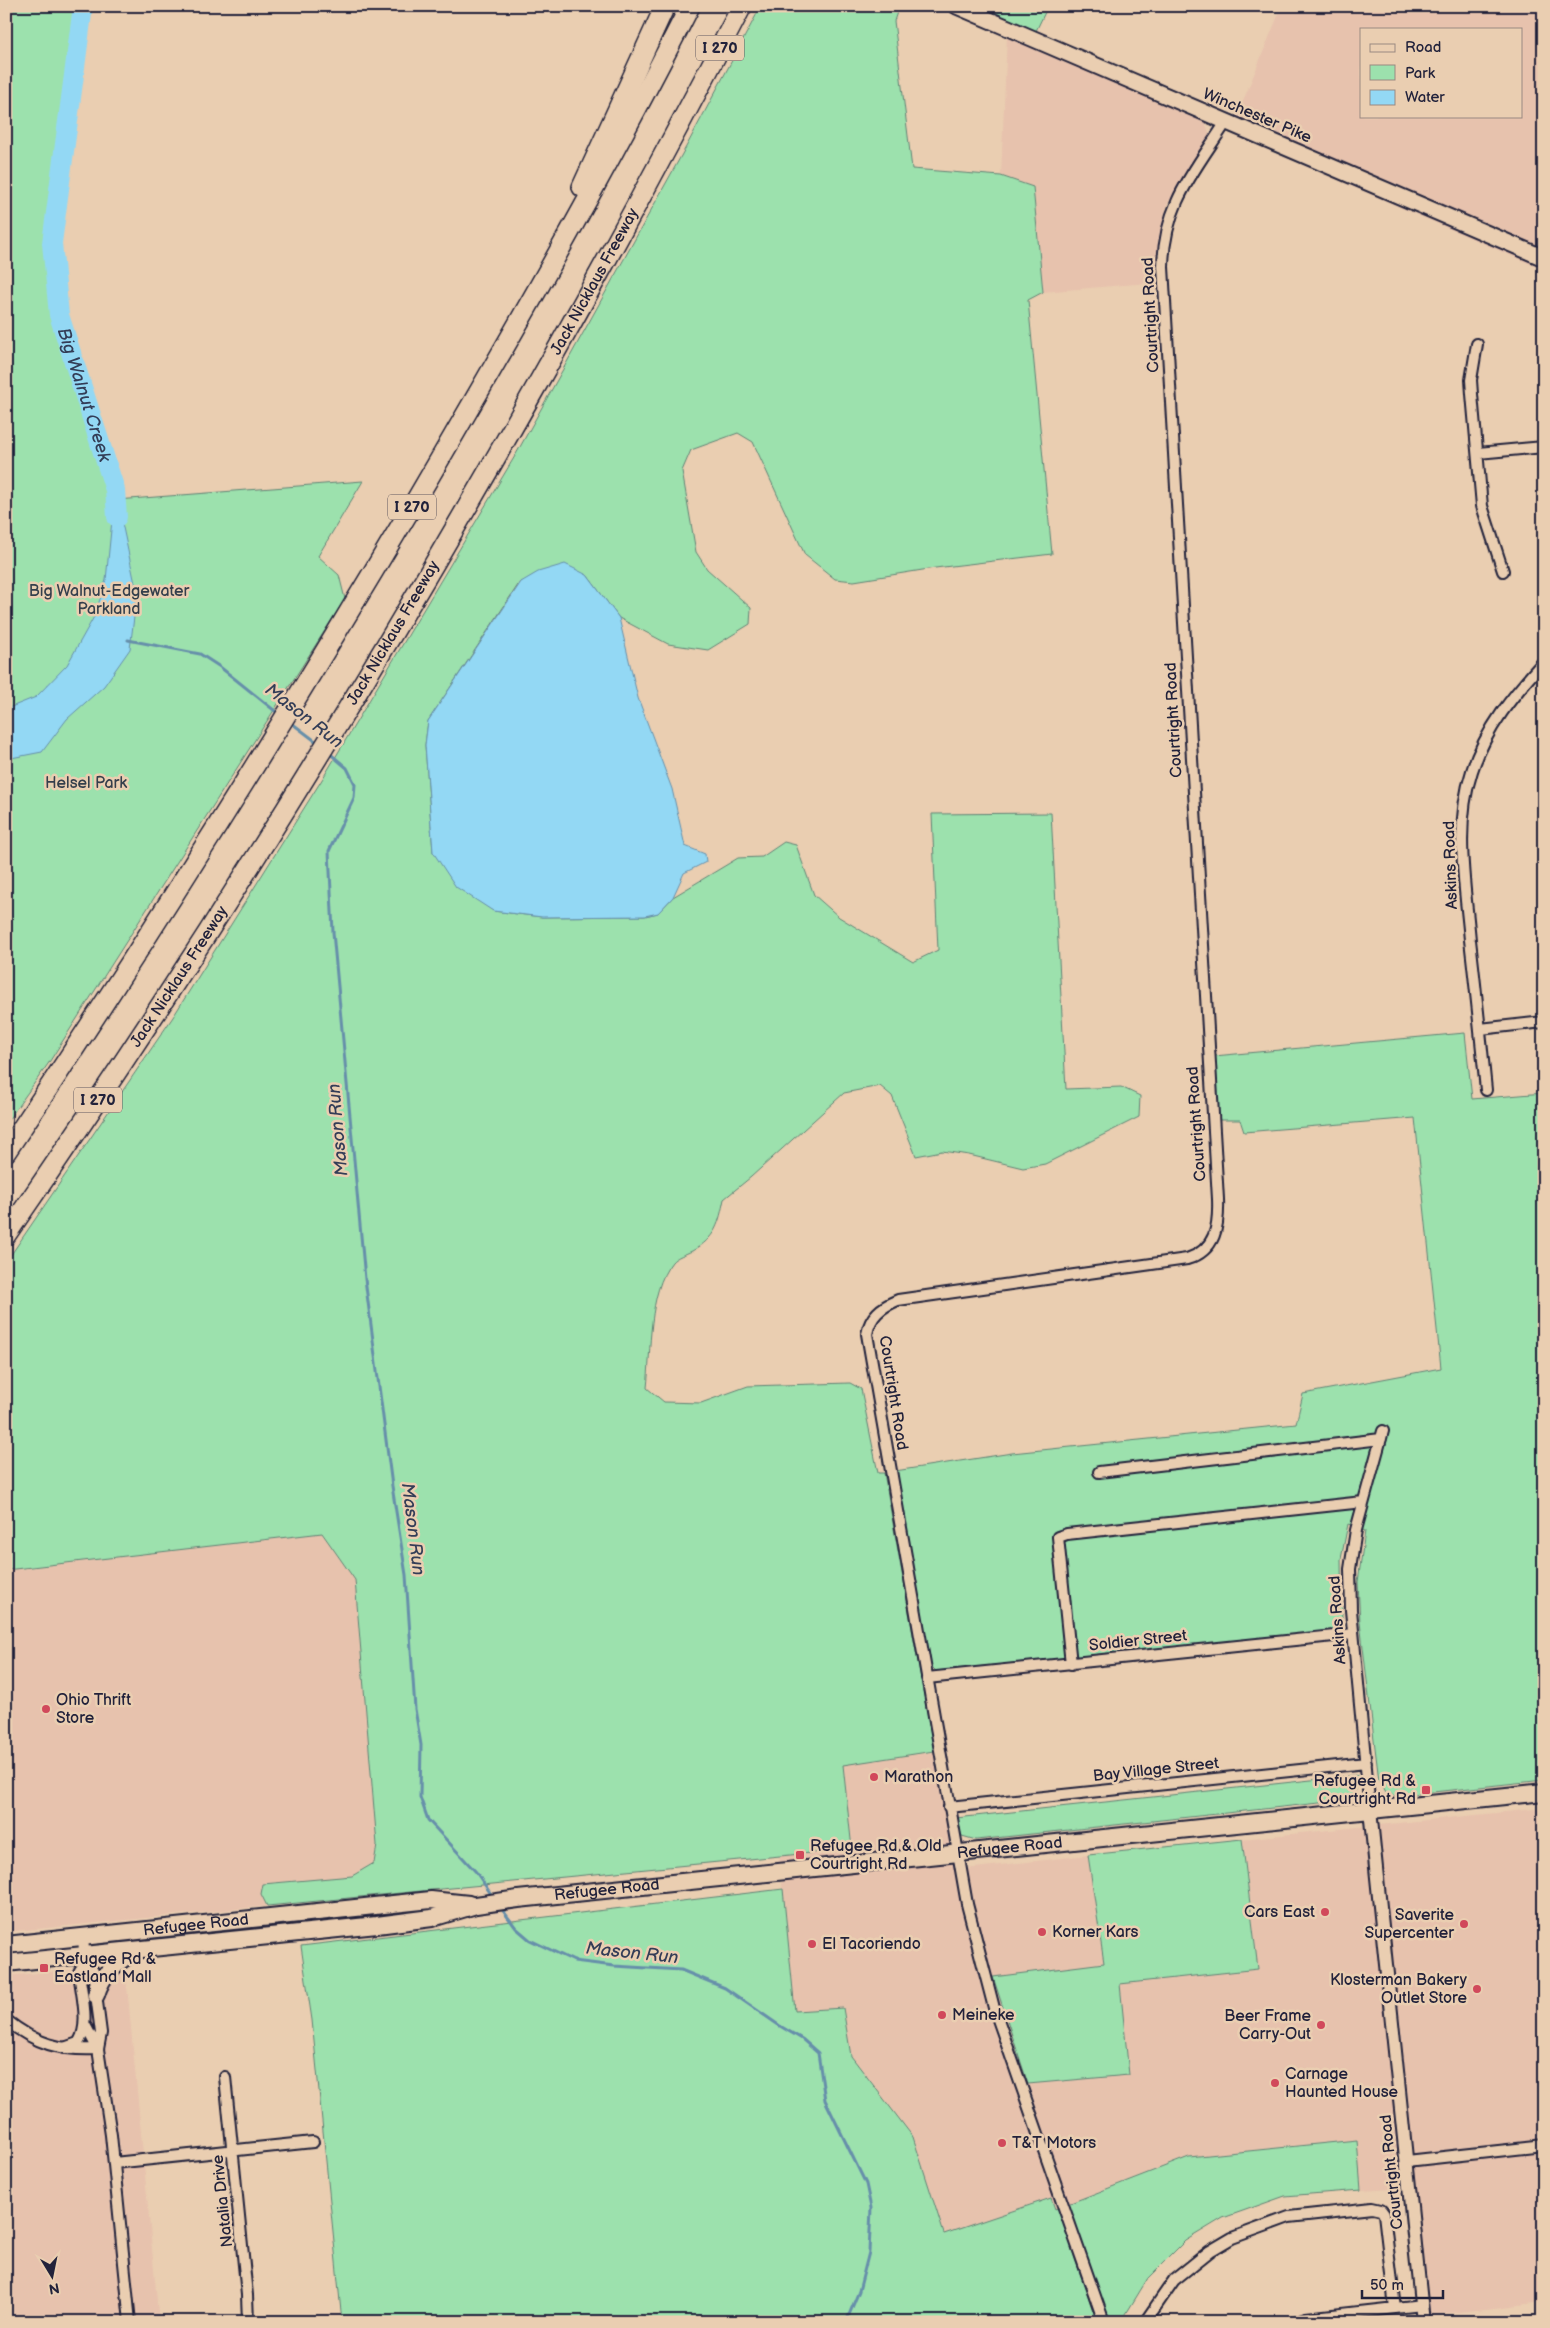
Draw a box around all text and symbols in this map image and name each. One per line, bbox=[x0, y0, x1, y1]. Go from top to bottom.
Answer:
legend bbox=[1360, 28, 1522, 118]
road number: I 270 bbox=[696, 36, 744, 60]
text: Road bbox=[1405, 38, 1441, 57]
text: Park bbox=[1405, 64, 1436, 83]
street label: Winchester Pike bbox=[1200, 85, 1315, 148]
text: Water bbox=[1405, 88, 1445, 107]
street label: Jack Nicklaus Freeway bbox=[546, 204, 643, 358]
street label: Courtright Road bbox=[1138, 257, 1164, 373]
water label: Big Walnut Creek bbox=[53, 325, 116, 465]
road number: I 270 bbox=[388, 494, 436, 520]
street label: Jack Nicklaus Freeway bbox=[343, 557, 444, 708]
park label: Big Walnut-Edgewater Parkland bbox=[29, 582, 189, 619]
street label: Courtright Road bbox=[1161, 662, 1187, 778]
water label: Mason Run bbox=[261, 679, 347, 753]
park label: Helsel Park bbox=[45, 774, 127, 793]
street label: Askins Road bbox=[1440, 820, 1462, 910]
street label: Jack Nicklaus Freeway bbox=[126, 902, 232, 1051]
street label: Courtright Road bbox=[1183, 1066, 1211, 1182]
water label: Mason Run bbox=[323, 1083, 353, 1177]
road number: I 270 bbox=[74, 1088, 122, 1112]
street label: Courtright Road bbox=[875, 1334, 911, 1452]
water label: Mason Run bbox=[397, 1482, 429, 1576]
street label: Askins Road bbox=[1325, 1575, 1351, 1665]
street label: Soldier Street bbox=[1088, 1626, 1188, 1656]
place label: Ohio Thrift Store bbox=[56, 1691, 131, 1728]
marker: Ohio Thrift Store bbox=[40, 1703, 52, 1715]
street label: Bay Village Street bbox=[1092, 1754, 1220, 1786]
place label: Marathon bbox=[884, 1768, 953, 1787]
marker: Marathon bbox=[868, 1771, 880, 1783]
place label: Refugee Rd & Courtright Rd bbox=[1314, 1772, 1416, 1809]
marker: Refugee Rd & Courtright Rd bbox=[1420, 1784, 1432, 1796]
street label: Refugee Road bbox=[956, 1833, 1063, 1863]
place label: Refugee Rd & Old Courtright Rd bbox=[810, 1837, 942, 1874]
marker: Refugee Rd & Old Courtright Rd bbox=[794, 1849, 806, 1861]
street label: Refugee Road bbox=[553, 1875, 660, 1905]
place label: Cars East bbox=[1244, 1903, 1315, 1922]
marker: Cars East bbox=[1319, 1906, 1331, 1918]
place label: Saverite Supercenter bbox=[1364, 1906, 1455, 1943]
street label: Refugee Road bbox=[142, 1910, 250, 1940]
marker: Saverite Supercenter bbox=[1458, 1918, 1470, 1930]
place label: Korner Kars bbox=[1052, 1923, 1139, 1942]
marker: Korner Kars bbox=[1036, 1926, 1048, 1938]
place label: El Tacoriendo bbox=[822, 1935, 921, 1954]
water label: Mason Run bbox=[585, 1938, 679, 1968]
marker: El Tacoriendo bbox=[806, 1938, 818, 1950]
place label: Refugee Rd & Eastland Mall bbox=[54, 1950, 156, 1987]
marker: Refugee Rd & Eastland Mall bbox=[38, 1962, 50, 1974]
place label: Klosterman Bakery Outlet Store bbox=[1330, 1971, 1468, 2008]
marker: Klosterman Bakery Outlet Store bbox=[1471, 1983, 1483, 1995]
place label: Meineke bbox=[952, 2006, 1015, 2025]
place label: Beer Frame Carry-Out bbox=[1224, 2007, 1311, 2044]
marker: Meineke bbox=[936, 2009, 948, 2021]
marker: Beer Frame Carry-Out bbox=[1315, 2019, 1327, 2031]
place label: Carnage Haunted House bbox=[1285, 2065, 1399, 2102]
marker: Carnage Haunted House bbox=[1269, 2077, 1281, 2089]
street label: Courtright Road bbox=[1377, 2114, 1407, 2230]
place label: T&T Motors bbox=[1012, 2134, 1096, 2153]
marker: T&T Motors bbox=[996, 2137, 1008, 2149]
street label: Natalia Drive bbox=[209, 2153, 237, 2248]
north arrow bbox=[28, 2250, 78, 2300]
scale bar bbox=[1362, 2268, 1444, 2300]
text: 50 m bbox=[1370, 2276, 1404, 2295]
text: N bbox=[48, 2279, 61, 2298]

